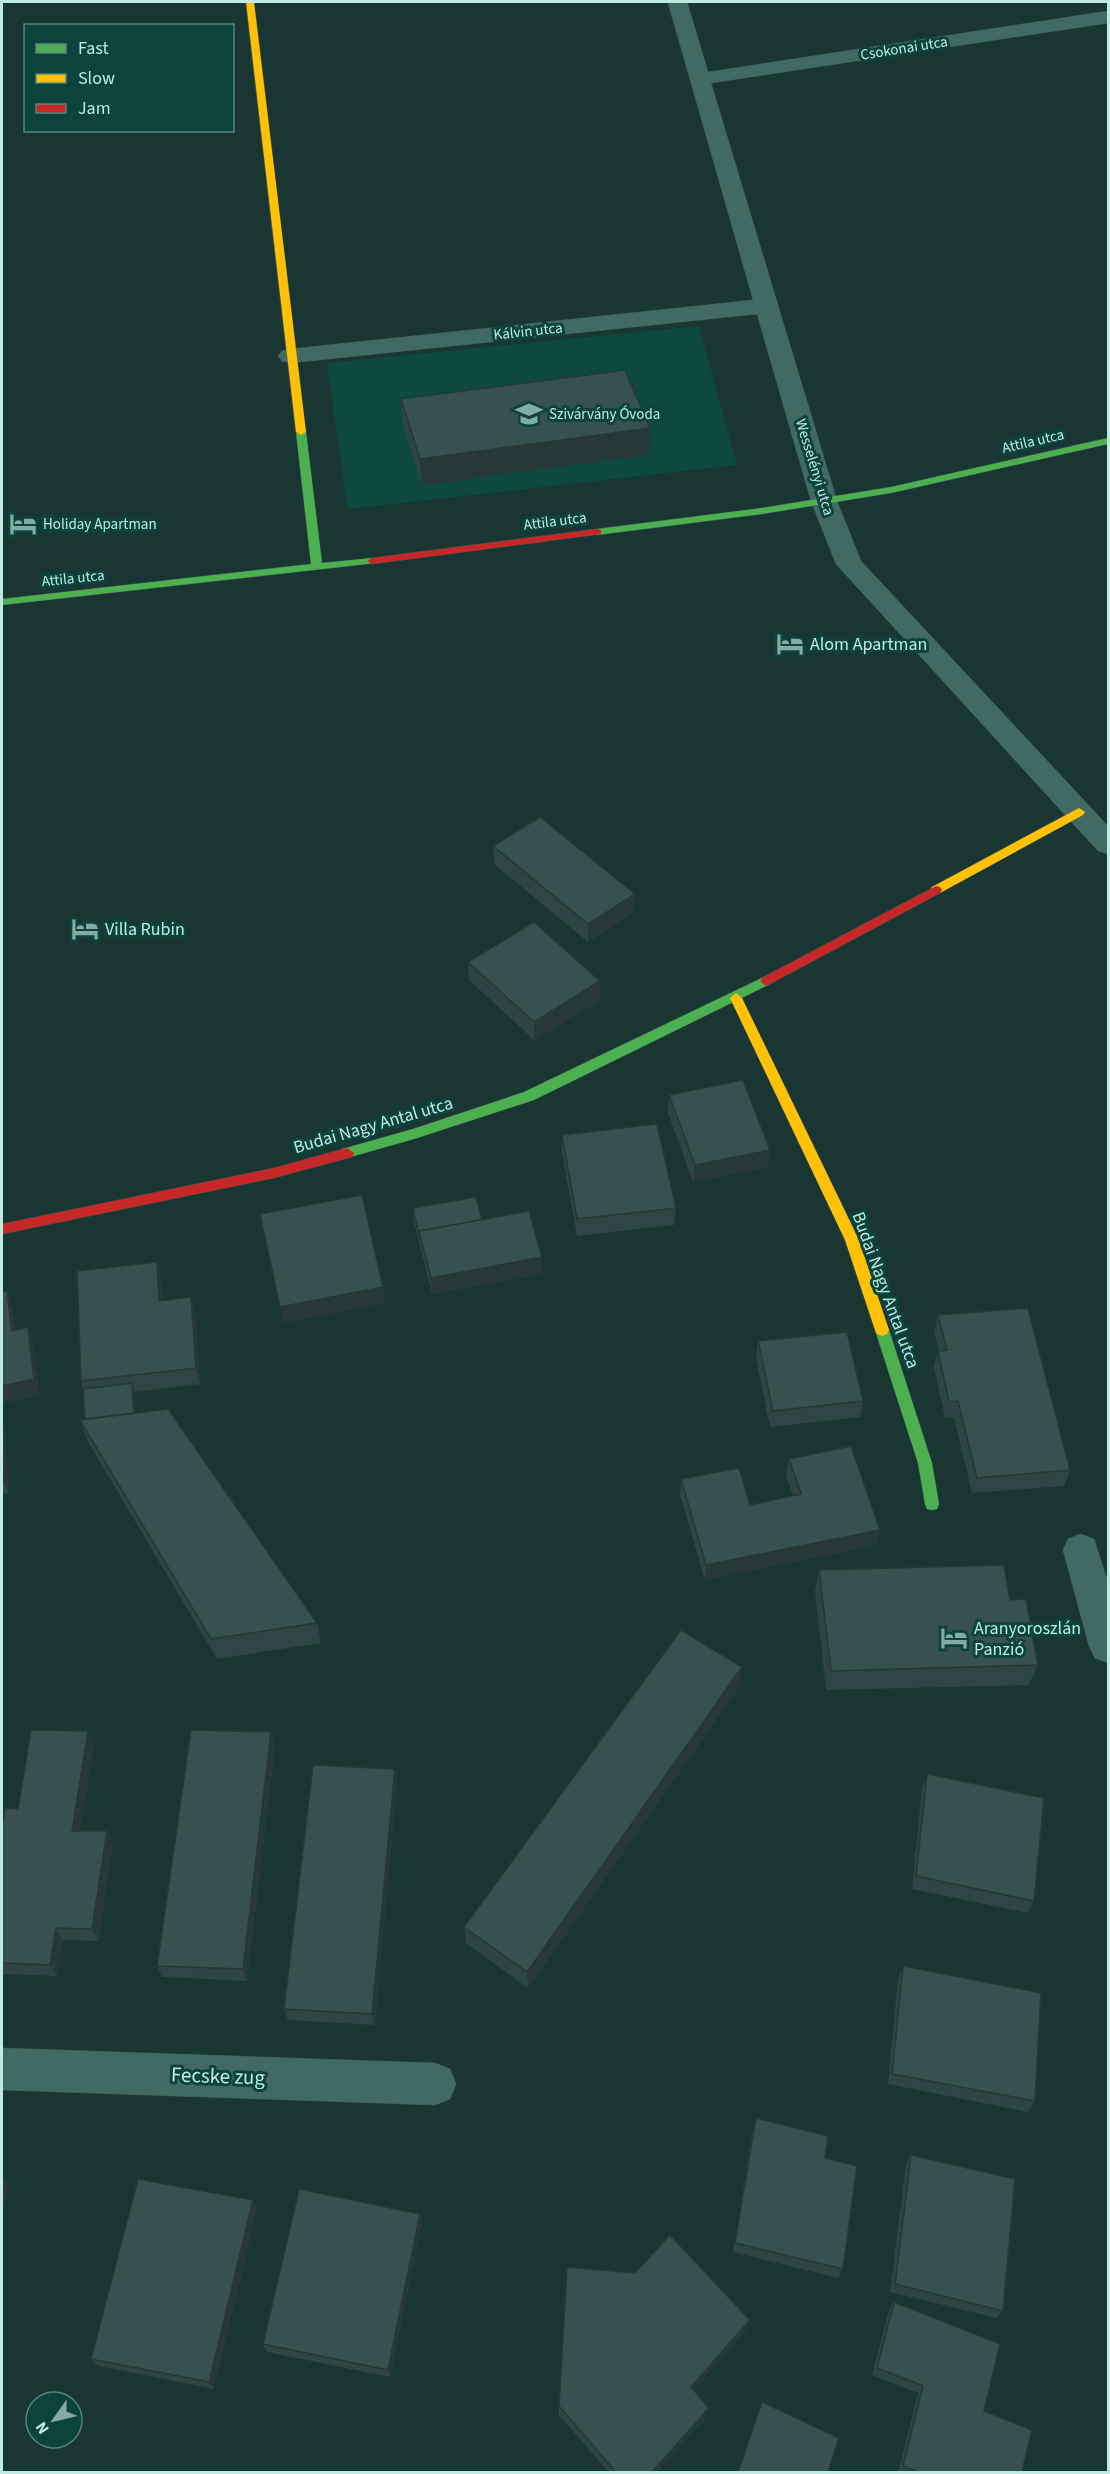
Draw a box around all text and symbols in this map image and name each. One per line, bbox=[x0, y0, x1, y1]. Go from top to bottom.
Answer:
legend bbox=[24, 24, 234, 132]
street label: Csokonai utca bbox=[859, 31, 949, 66]
text: Fast bbox=[78, 36, 109, 61]
text: Slow bbox=[78, 66, 115, 91]
text: Jam bbox=[78, 96, 111, 121]
street label: Kálvin utca bbox=[493, 317, 564, 346]
school or university icon: Szivárvány Óvoda bbox=[514, 399, 544, 429]
place label: Szivárvány Óvoda bbox=[549, 404, 660, 425]
street label: Wesselényi utca bbox=[790, 416, 839, 518]
street label: Attila utca bbox=[1000, 424, 1066, 459]
street label: Attila utca bbox=[522, 507, 588, 536]
hotel icon: Holiday Apartman bbox=[8, 509, 38, 539]
place label: Holiday Apartman bbox=[43, 514, 157, 535]
street label: Attila utca bbox=[41, 565, 106, 592]
hotel icon: Alom Apartman bbox=[775, 629, 805, 659]
place label: Alom Apartman bbox=[810, 632, 927, 657]
hotel icon: Villa Rubin bbox=[70, 914, 100, 944]
place label: Villa Rubin bbox=[105, 917, 185, 942]
street label: Budai Nagy Antal utca bbox=[290, 1091, 456, 1160]
street label: Budai Nagy Antal utca bbox=[846, 1208, 925, 1372]
place label: Aranyoroszlán Panzió bbox=[974, 1616, 1081, 1662]
hotel icon: Aranyoroszlán Panzió bbox=[939, 1623, 969, 1653]
street label: Fecske zug bbox=[170, 2059, 266, 2093]
north arrow bbox=[24, 2390, 84, 2450]
text: N bbox=[30, 2417, 54, 2438]

